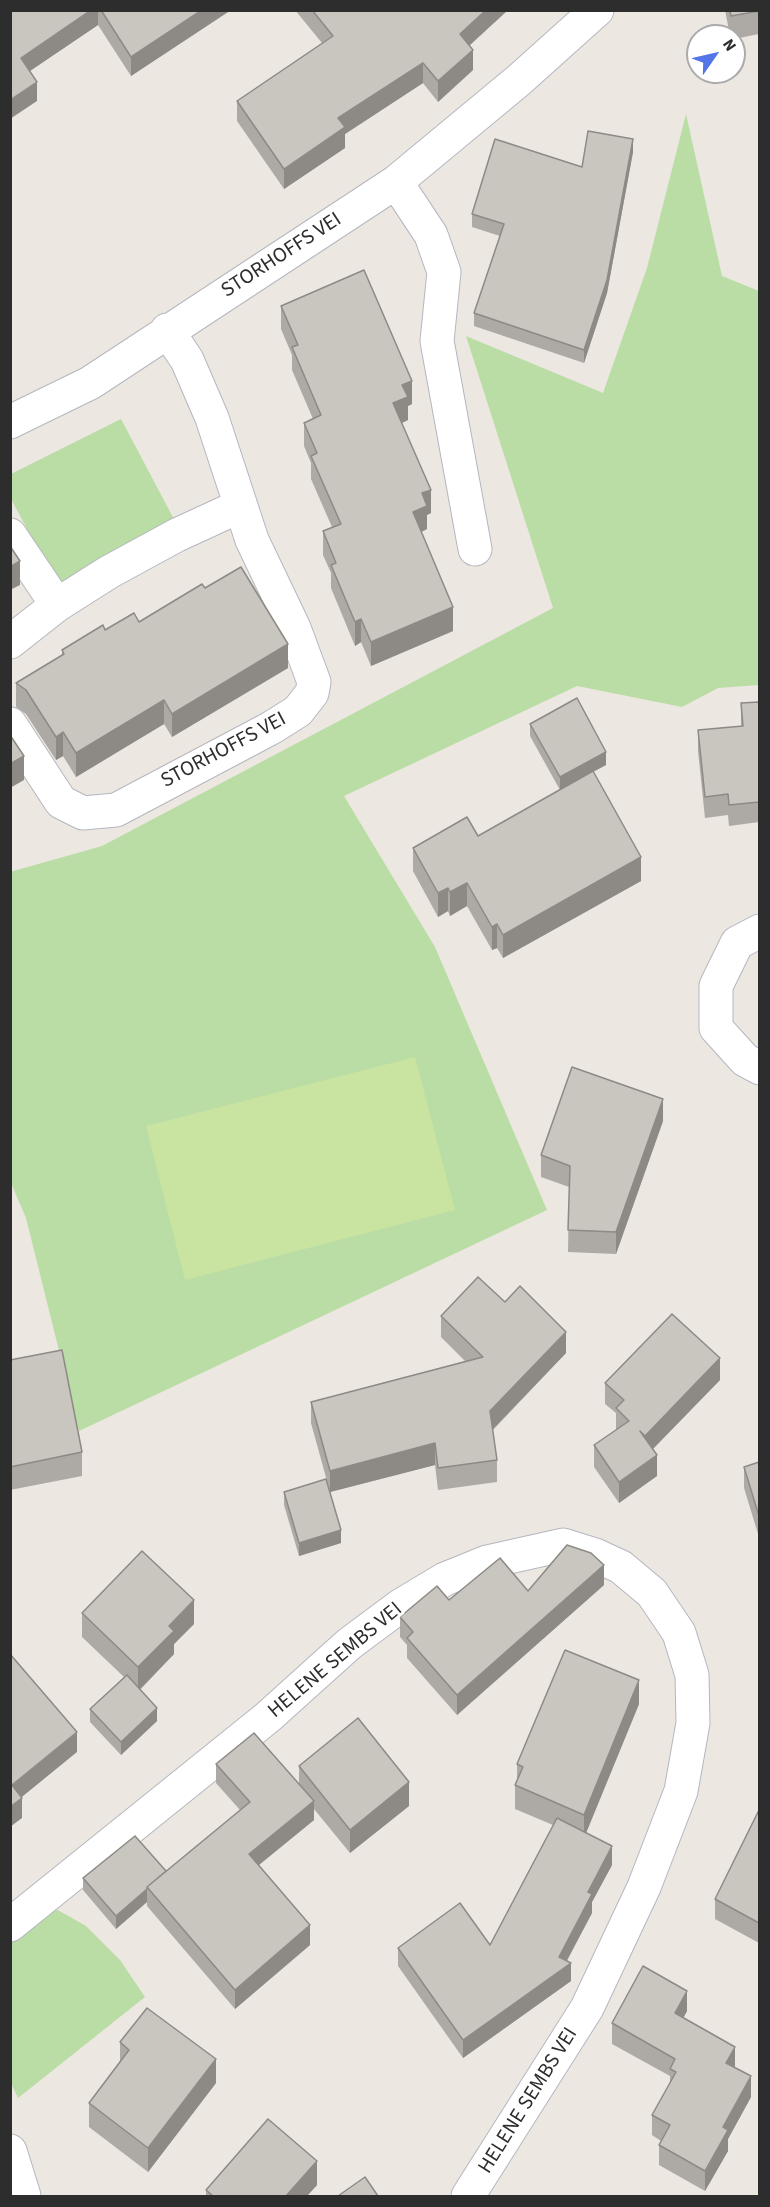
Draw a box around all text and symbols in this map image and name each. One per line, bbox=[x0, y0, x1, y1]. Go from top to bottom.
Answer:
north arrow bbox=[686, 24, 746, 84]
text: N bbox=[717, 34, 741, 56]
street label: STORHOFFS VEI bbox=[217, 208, 347, 304]
street label: STORHOFFS VEI bbox=[157, 707, 291, 795]
street label: HELENE SEMBS VEI bbox=[264, 1598, 408, 1724]
street label: HELENE SEMBS VEI bbox=[474, 2023, 584, 2179]

